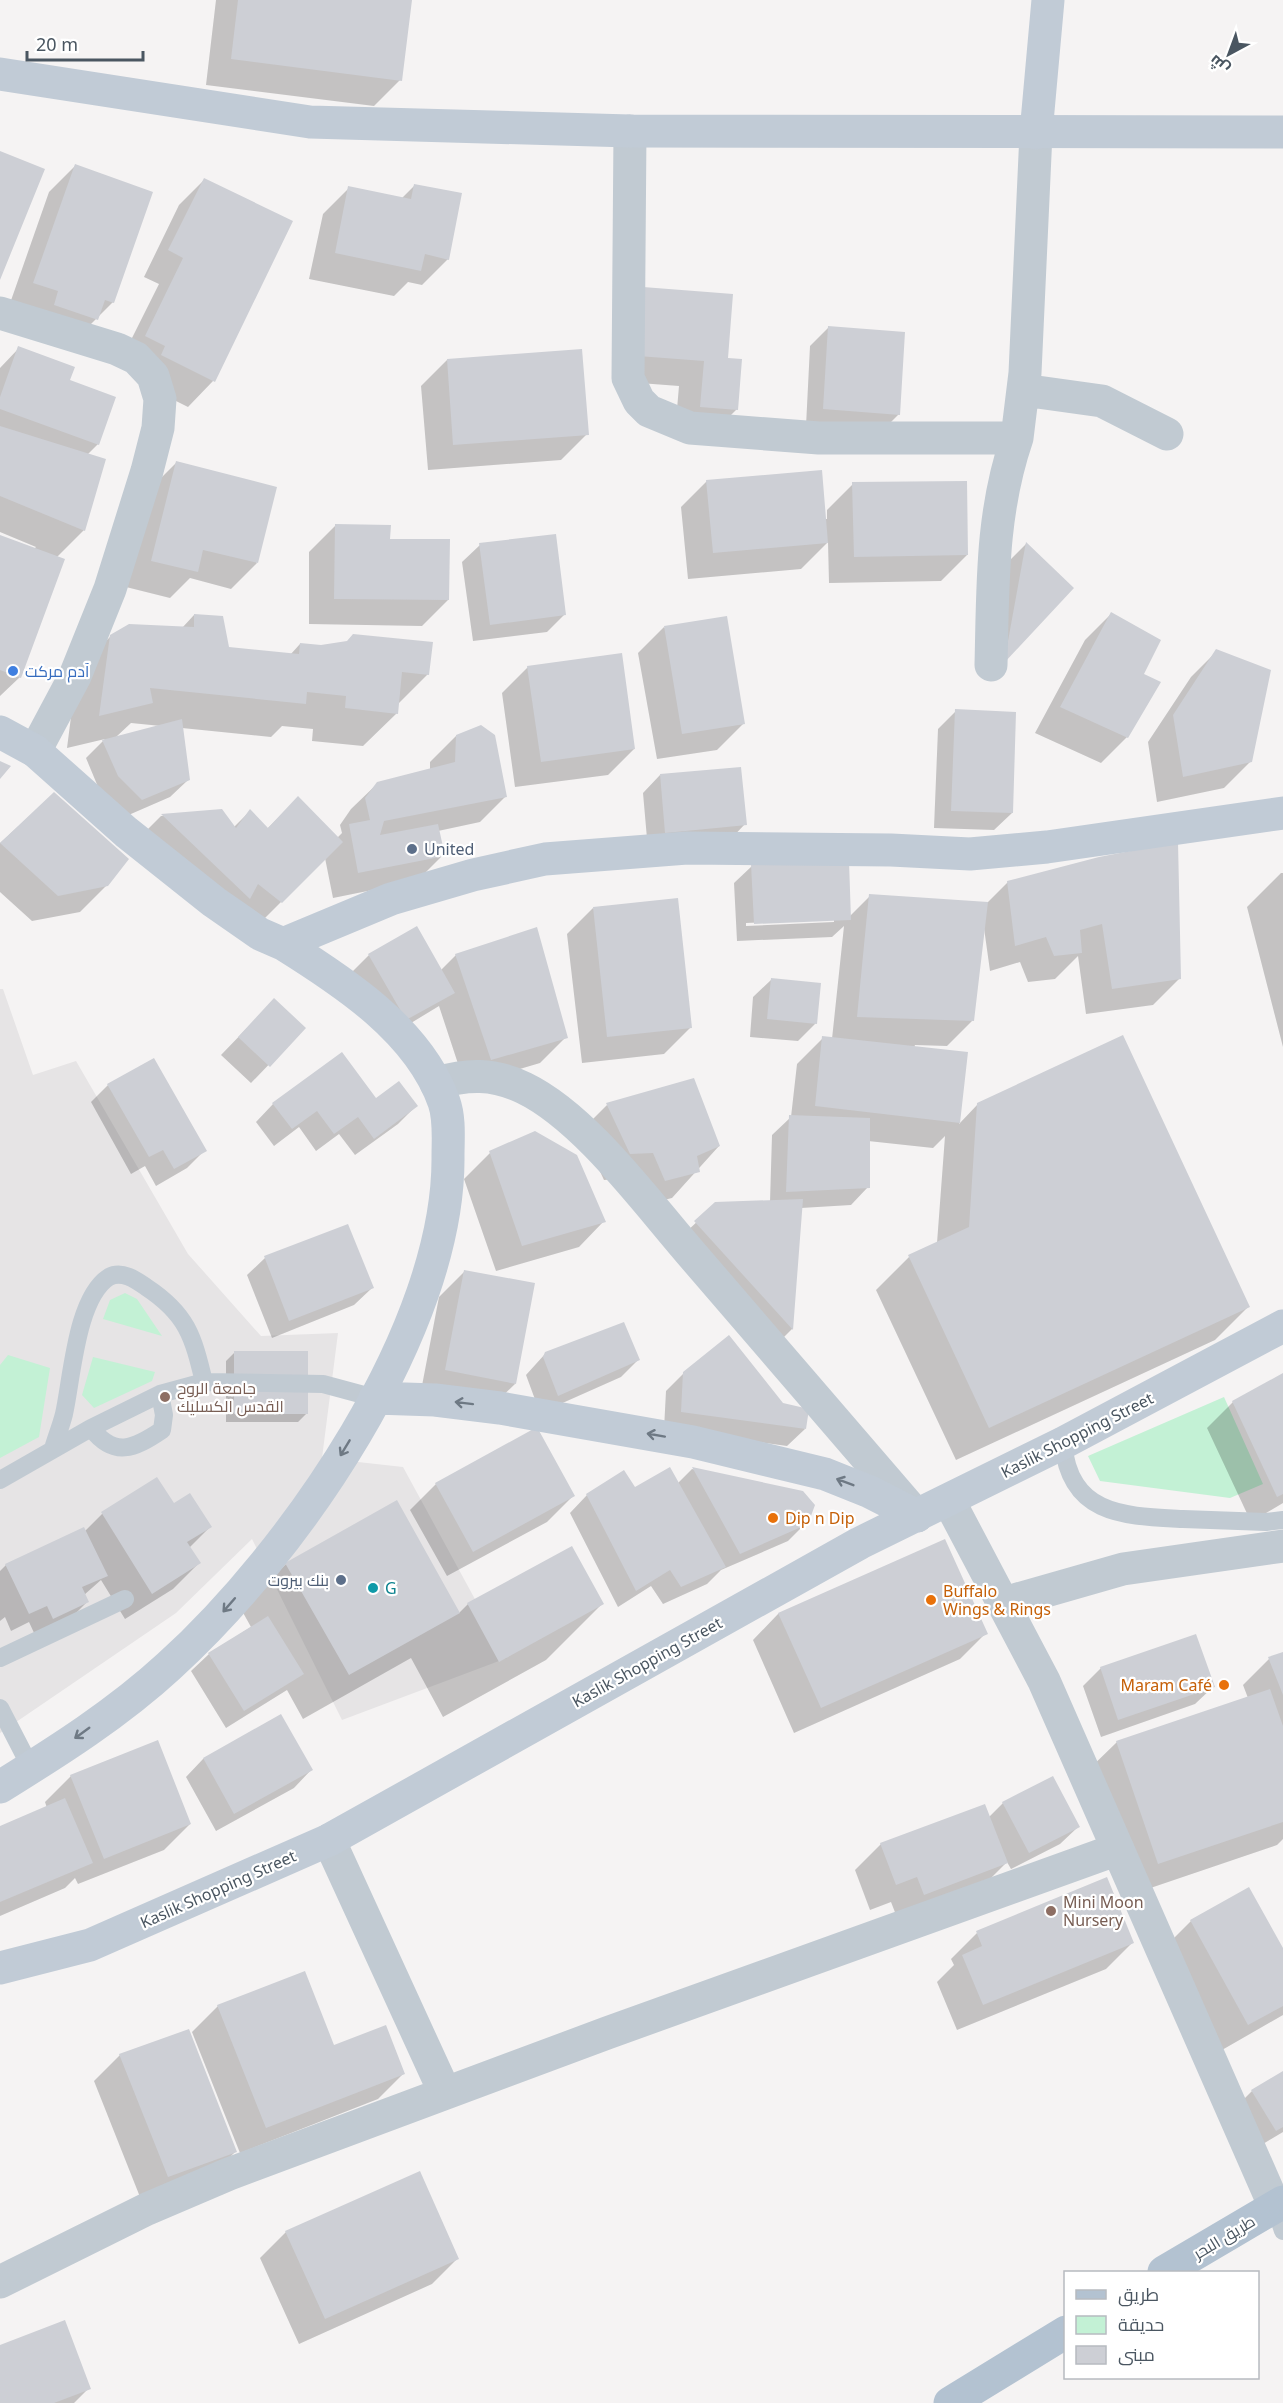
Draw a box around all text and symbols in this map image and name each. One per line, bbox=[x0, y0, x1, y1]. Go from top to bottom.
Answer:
scale bar bbox=[27, 24, 142, 62]
north arrow bbox=[1199, 24, 1259, 84]
text: 20 m bbox=[36, 32, 78, 56]
text: ش bbox=[1204, 50, 1234, 80]
place label: آدم مركت bbox=[25, 660, 90, 683]
marker: آدم مركت bbox=[6, 664, 20, 678]
place label: United bbox=[424, 838, 474, 860]
marker: United bbox=[405, 842, 419, 856]
place label: جامعة الروح القدس الكسليك bbox=[177, 1377, 284, 1417]
street label: Kaslik Shopping Street bbox=[997, 1387, 1157, 1483]
marker: جامعة الروح القدس الكسليك bbox=[158, 1390, 172, 1404]
one-way arrow bbox=[455, 1398, 474, 1409]
one-way arrow bbox=[647, 1429, 667, 1440]
one-way arrow bbox=[338, 1440, 351, 1457]
one-way arrow bbox=[837, 1476, 855, 1487]
place label: Dip n Dip bbox=[785, 1507, 855, 1529]
marker: Dip n Dip bbox=[766, 1511, 780, 1525]
place label: بنك بيروت bbox=[268, 1569, 329, 1591]
marker: بنك بيروت bbox=[334, 1573, 348, 1587]
place label: G bbox=[385, 1577, 397, 1599]
place label: Buffalo Wings & Rings bbox=[943, 1580, 1051, 1620]
marker: G bbox=[366, 1581, 380, 1595]
marker: Buffalo Wings & Rings bbox=[924, 1593, 938, 1607]
one-way arrow bbox=[223, 1597, 236, 1613]
street label: Kaslik Shopping Street bbox=[568, 1611, 726, 1712]
place label: Maram Café bbox=[1121, 1674, 1212, 1696]
marker: Maram Café bbox=[1217, 1678, 1231, 1692]
one-way arrow bbox=[75, 1727, 91, 1739]
street label: Kaslik Shopping Street bbox=[137, 1845, 300, 1933]
place label: Mini Moon Nursery bbox=[1063, 1891, 1144, 1931]
marker: Mini Moon Nursery bbox=[1044, 1904, 1058, 1918]
street label: طريق البحر bbox=[1188, 2210, 1259, 2265]
legend bbox=[1064, 2271, 1259, 2379]
text: طريق bbox=[1118, 2282, 1159, 2307]
text: حديقة bbox=[1118, 2312, 1164, 2336]
text: مبنى bbox=[1118, 2342, 1155, 2366]

